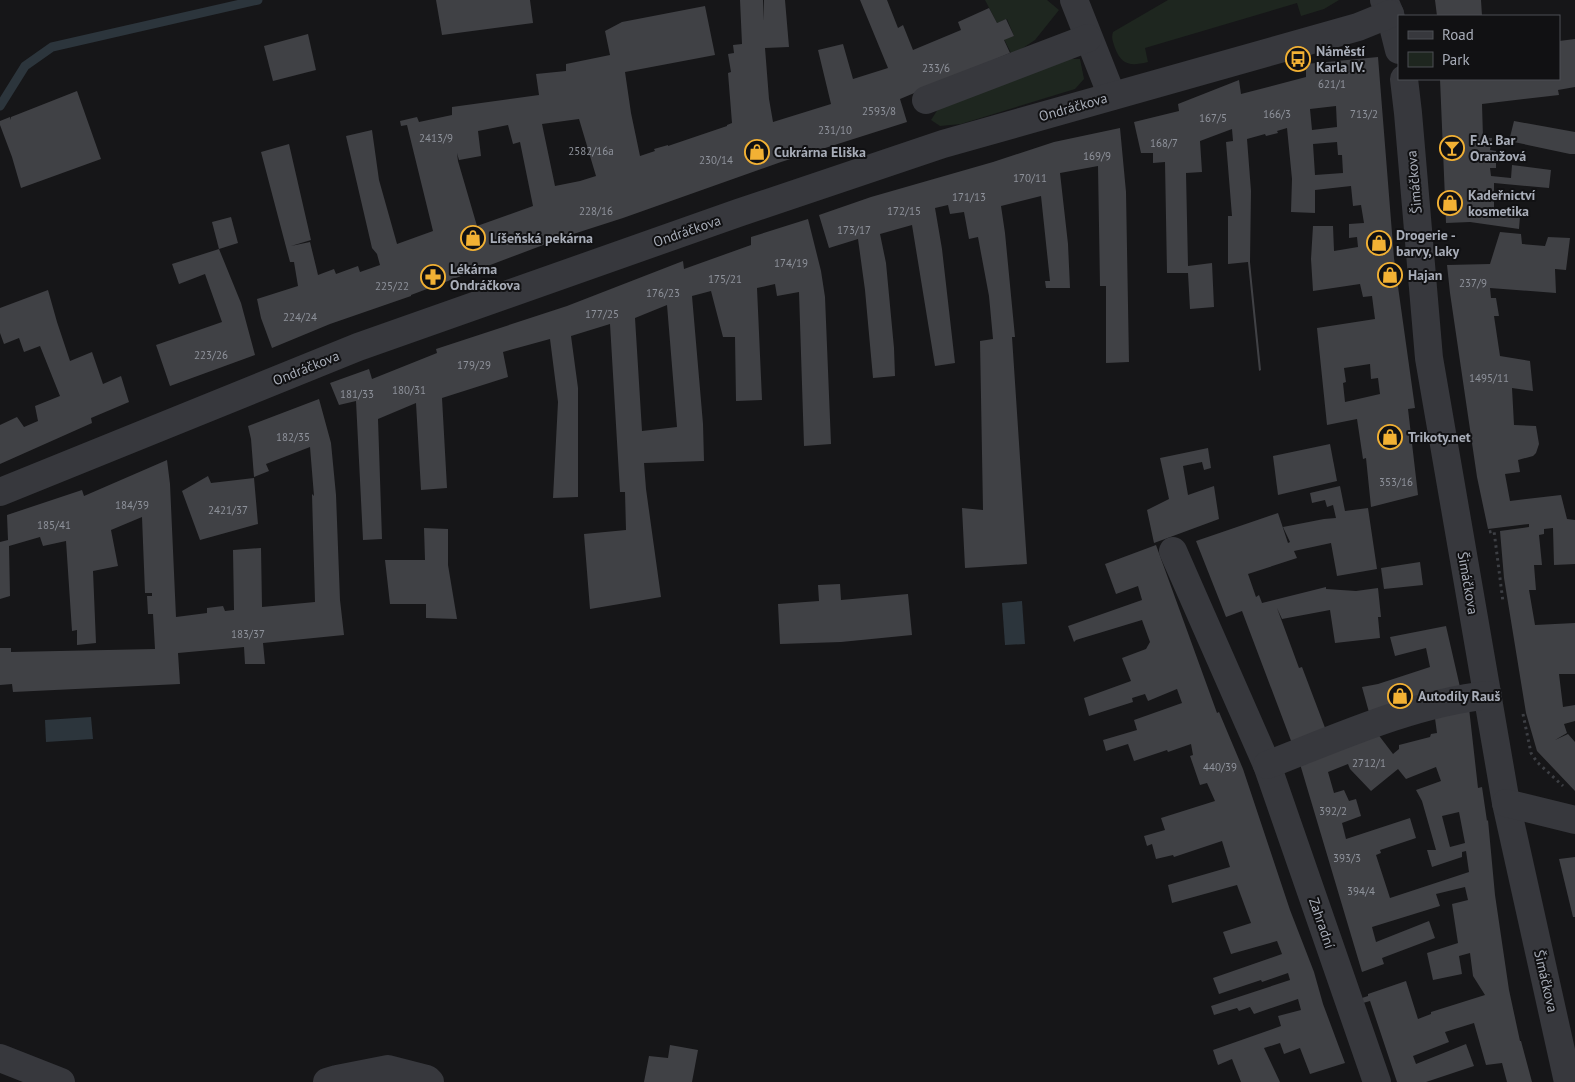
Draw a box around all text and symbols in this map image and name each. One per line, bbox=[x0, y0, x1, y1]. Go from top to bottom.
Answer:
legend bbox=[1398, 15, 1560, 80]
text: Road bbox=[1442, 25, 1474, 44]
place label: Náměstí Karla IV. bbox=[1316, 42, 1365, 76]
bus stop icon: Náměstí Karla IV. bbox=[1285, 46, 1311, 72]
text: Park bbox=[1442, 50, 1470, 69]
house number: 233/6 bbox=[922, 61, 950, 75]
house number: 621/1 bbox=[1318, 77, 1346, 91]
street label: Ondráčkova bbox=[1037, 89, 1109, 125]
house number: 2593/8 bbox=[862, 104, 896, 118]
house number: 166/3 bbox=[1263, 107, 1291, 121]
house number: 713/2 bbox=[1350, 107, 1378, 121]
house number: 167/5 bbox=[1199, 111, 1227, 125]
house number: 231/10 bbox=[818, 123, 852, 137]
house number: 2413/9 bbox=[419, 131, 453, 145]
place label: F.A. Bar Oranžová bbox=[1470, 131, 1526, 165]
bar icon: F.A. Bar Oranžová bbox=[1439, 135, 1465, 161]
house number: 168/7 bbox=[1150, 136, 1178, 150]
shop icon: Cukrárna Eliška bbox=[744, 139, 770, 165]
place label: Cukrárna Eliška bbox=[774, 143, 866, 161]
house number: 2582/16a bbox=[568, 144, 614, 158]
house number: 169/9 bbox=[1083, 149, 1111, 163]
street label: Šimáčkova bbox=[1402, 150, 1426, 214]
house number: 230/14 bbox=[699, 153, 733, 167]
house number: 170/11 bbox=[1013, 171, 1047, 185]
place label: Kadeřnictví kosmetika bbox=[1468, 186, 1536, 220]
house number: 171/13 bbox=[952, 190, 986, 204]
shop icon: Kadeřnictví kosmetika bbox=[1437, 190, 1463, 216]
house number: 228/16 bbox=[579, 204, 613, 218]
house number: 172/15 bbox=[887, 204, 921, 218]
street label: Ondráčkova bbox=[651, 211, 723, 251]
house number: 173/17 bbox=[837, 223, 871, 237]
shop icon: Líšeňská pekárna bbox=[460, 225, 486, 251]
place label: Drogerie - barvy, laky bbox=[1396, 226, 1460, 260]
place label: Líšeňská pekárna bbox=[490, 229, 593, 247]
shop icon: Drogerie - barvy, laky bbox=[1366, 230, 1392, 256]
house number: 174/19 bbox=[774, 256, 808, 270]
place label: Lékárna Ondráčkova bbox=[450, 260, 520, 294]
shop icon: Hajan bbox=[1377, 262, 1403, 288]
pharmacy icon: Lékárna Ondráčkova bbox=[420, 264, 446, 290]
place label: Hajan bbox=[1408, 266, 1442, 284]
house number: 175/21 bbox=[708, 272, 742, 286]
house number: 237/9 bbox=[1459, 276, 1487, 290]
house number: 225/22 bbox=[375, 279, 409, 293]
house number: 176/23 bbox=[646, 286, 680, 300]
house number: 177/25 bbox=[585, 307, 619, 321]
house number: 224/24 bbox=[283, 310, 317, 324]
street label: Ondráčkova bbox=[270, 346, 342, 390]
house number: 223/26 bbox=[194, 348, 228, 362]
house number: 179/29 bbox=[457, 358, 491, 372]
house number: 1495/11 bbox=[1469, 371, 1509, 385]
house number: 180/31 bbox=[392, 383, 426, 397]
house number: 181/33 bbox=[340, 387, 374, 401]
shop icon: Trikoty.net bbox=[1377, 424, 1403, 450]
place label: Trikoty.net bbox=[1408, 428, 1471, 446]
house number: 182/35 bbox=[276, 430, 310, 444]
house number: 353/16 bbox=[1379, 475, 1413, 489]
house number: 184/39 bbox=[115, 498, 149, 512]
house number: 2421/37 bbox=[208, 503, 248, 517]
house number: 185/41 bbox=[37, 518, 71, 532]
street label: Šimáčkova bbox=[1454, 550, 1482, 616]
house number: 183/37 bbox=[231, 627, 265, 641]
shop icon: Autodíly Rauš bbox=[1387, 683, 1413, 709]
place label: Autodíly Rauš bbox=[1418, 687, 1500, 705]
house number: 2712/1 bbox=[1352, 756, 1386, 770]
house number: 440/39 bbox=[1203, 760, 1237, 774]
house number: 392/2 bbox=[1319, 804, 1347, 818]
house number: 393/3 bbox=[1333, 851, 1361, 865]
house number: 394/4 bbox=[1347, 884, 1375, 898]
street label: Zahradní bbox=[1305, 895, 1339, 951]
street label: Šimáčkova bbox=[1530, 948, 1562, 1014]

